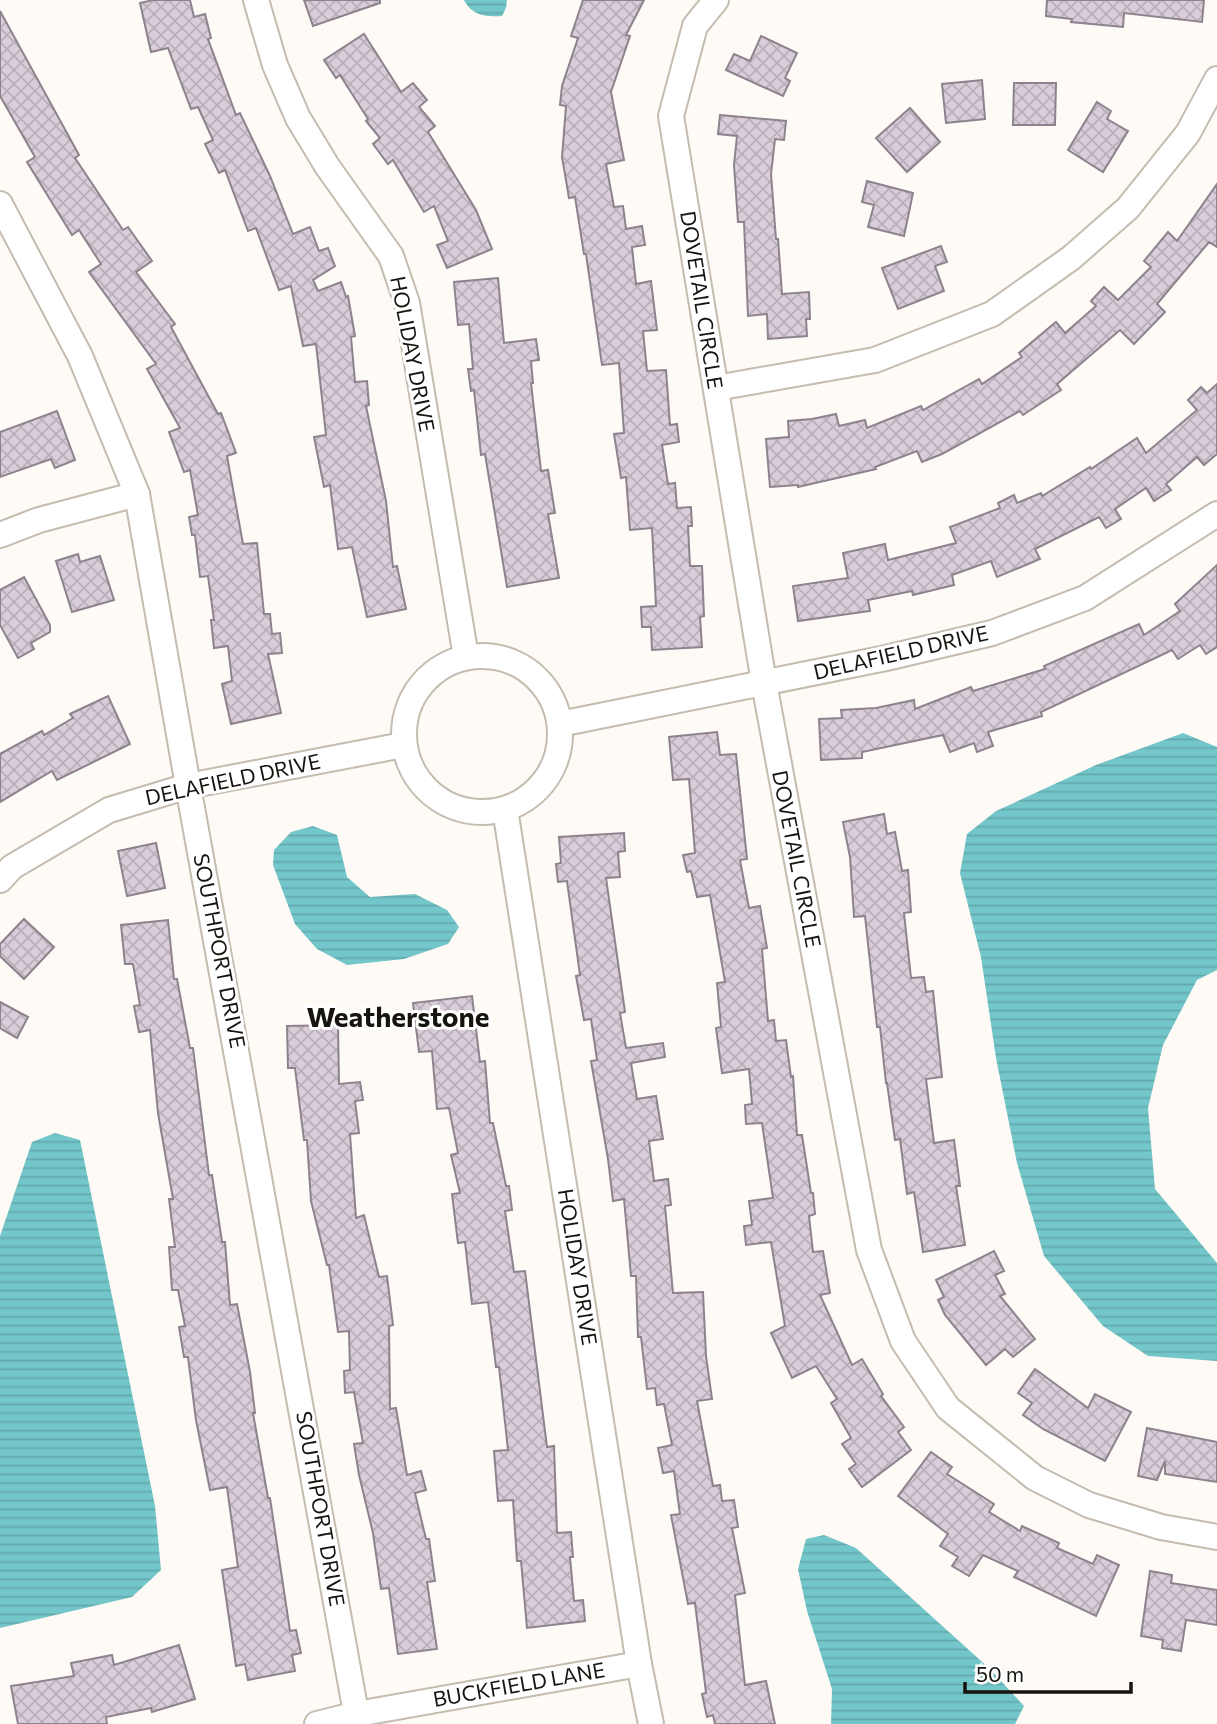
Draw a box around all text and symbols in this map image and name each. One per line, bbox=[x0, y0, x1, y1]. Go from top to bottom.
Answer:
street label: DOVETAIL CIRCLE bbox=[676, 209, 729, 391]
street label: HOLIDAY DRIVE bbox=[386, 274, 441, 434]
street label: DELAFIELD DRIVE bbox=[811, 619, 990, 684]
street label: DELAFIELD DRIVE bbox=[143, 748, 323, 809]
street label: DOVETAIL CIRCLE bbox=[768, 768, 827, 949]
street label: SOUTHPORT DRIVE bbox=[189, 851, 252, 1050]
district label: Weatherstone bbox=[306, 999, 490, 1033]
street label: HOLIDAY DRIVE bbox=[554, 1187, 603, 1347]
street label: SOUTHPORT DRIVE bbox=[292, 1409, 351, 1608]
scale bar bbox=[965, 1650, 1131, 1694]
street label: BUCKFIELD LANE bbox=[431, 1656, 607, 1711]
text: 50 m bbox=[976, 1661, 1024, 1686]

